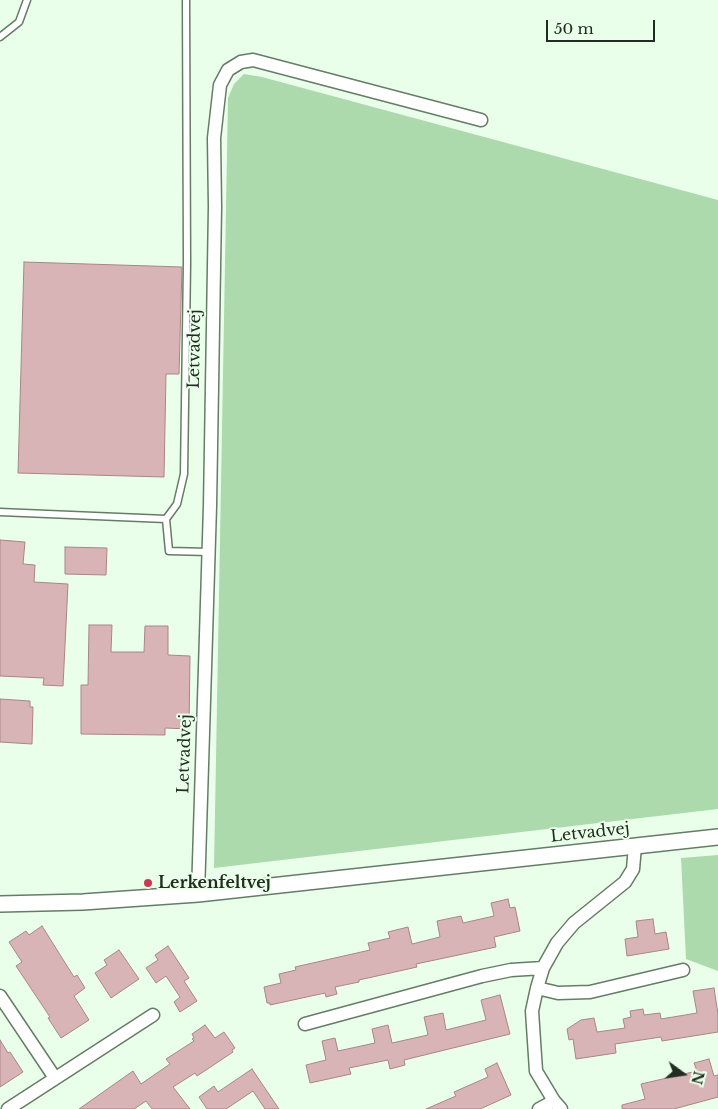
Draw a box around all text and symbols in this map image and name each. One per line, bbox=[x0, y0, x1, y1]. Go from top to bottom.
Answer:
scale bar bbox=[548, 10, 657, 42]
text: 50 m bbox=[554, 19, 594, 38]
street label: Letvadvej bbox=[185, 309, 205, 389]
street label: Letvadvej bbox=[174, 714, 196, 794]
street label: Letvadvej bbox=[549, 819, 631, 847]
place label: Lerkenfeltvej bbox=[158, 873, 271, 893]
marker: Lerkenfeltvej bbox=[142, 877, 154, 889]
north arrow bbox=[658, 1049, 708, 1099]
text: N bbox=[687, 1069, 708, 1086]

